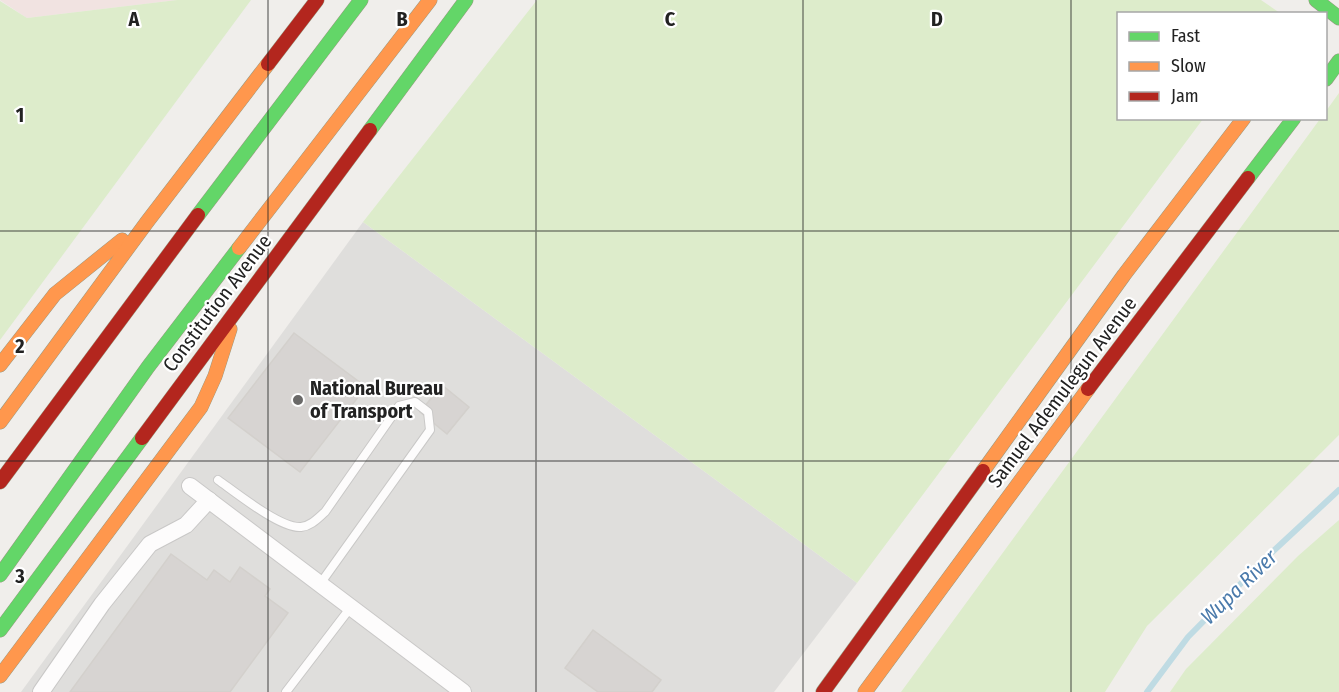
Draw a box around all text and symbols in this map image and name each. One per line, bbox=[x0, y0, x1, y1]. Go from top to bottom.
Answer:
text: A bbox=[128, 7, 141, 31]
text: B bbox=[396, 7, 408, 31]
text: C bbox=[665, 7, 676, 31]
text: D bbox=[931, 7, 943, 31]
legend bbox=[1117, 12, 1327, 120]
text: Fast bbox=[1171, 25, 1200, 47]
text: Slow bbox=[1171, 55, 1206, 77]
text: Jam bbox=[1171, 85, 1199, 107]
text: 1 bbox=[16, 103, 24, 127]
street label: Constitution Avenue bbox=[158, 230, 276, 376]
street label: Samuel Ademulegun Avenue bbox=[982, 292, 1142, 492]
text: 2 bbox=[14, 334, 25, 358]
place label: National Bureau of Transport bbox=[310, 376, 443, 423]
marker: National Bureau of Transport bbox=[291, 393, 305, 407]
water label: Wupa River bbox=[1195, 544, 1283, 630]
text: 3 bbox=[14, 564, 25, 588]

